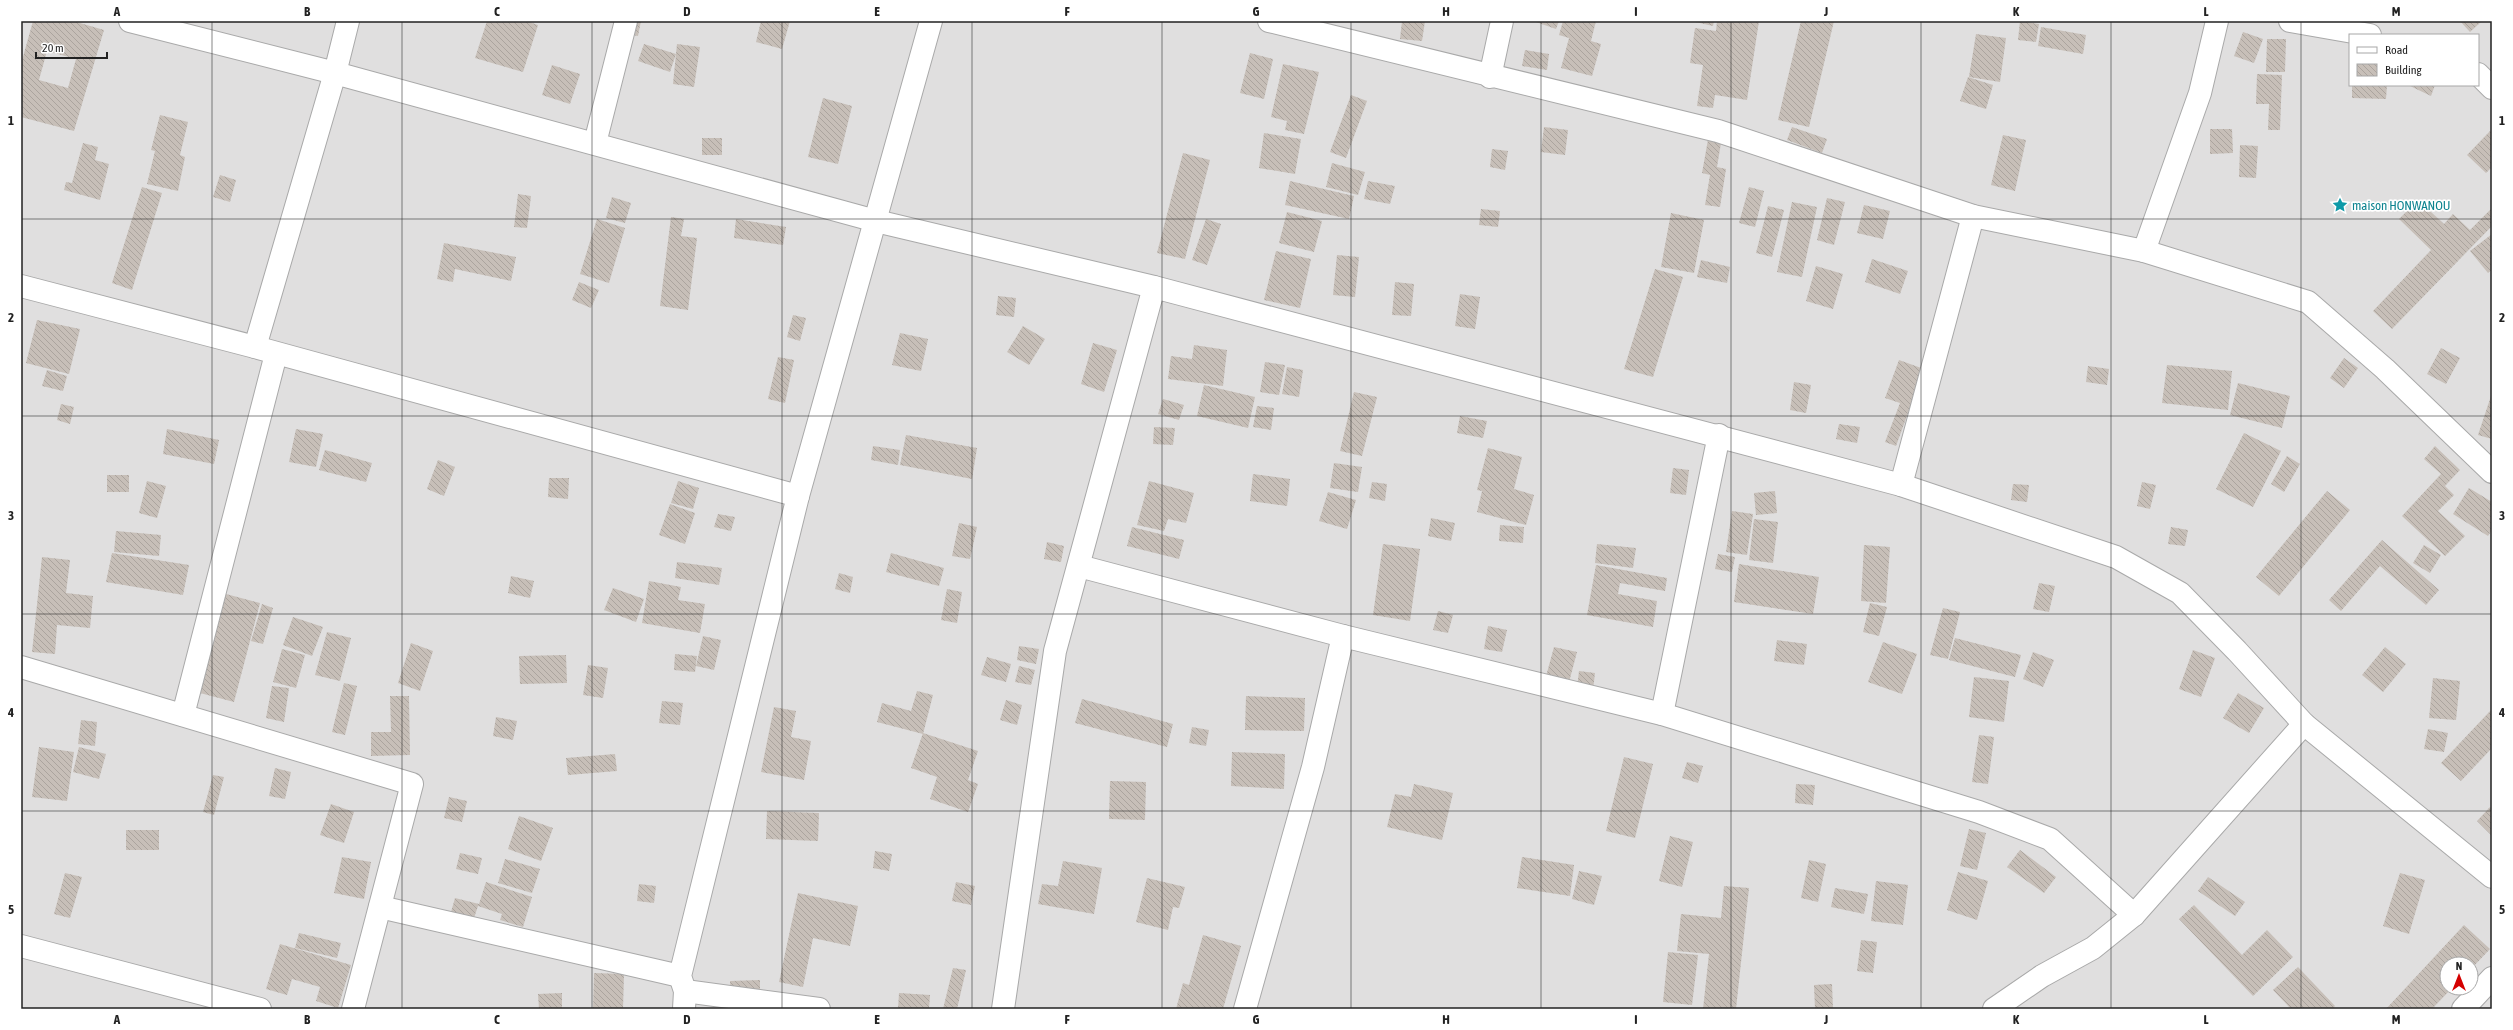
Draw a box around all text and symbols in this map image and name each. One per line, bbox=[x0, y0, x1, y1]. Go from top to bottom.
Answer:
text: A bbox=[113, 4, 121, 19]
text: B bbox=[304, 4, 311, 19]
text: C bbox=[494, 4, 500, 19]
text: D bbox=[683, 4, 691, 19]
text: E bbox=[874, 4, 880, 19]
text: F bbox=[1064, 4, 1070, 19]
text: G bbox=[1253, 4, 1260, 19]
text: H bbox=[1442, 4, 1450, 19]
text: I bbox=[1634, 4, 1638, 19]
text: J bbox=[1823, 4, 1828, 19]
text: K bbox=[2013, 4, 2020, 19]
text: L bbox=[2203, 4, 2209, 19]
text: M bbox=[2392, 4, 2401, 19]
scale bar bbox=[36, 34, 107, 60]
legend bbox=[2349, 34, 2479, 86]
text: 20 m bbox=[42, 41, 64, 55]
text: Road bbox=[2385, 43, 2408, 57]
text: Building bbox=[2385, 63, 2423, 77]
text: 1 bbox=[8, 113, 14, 128]
text: 1 bbox=[2499, 113, 2505, 128]
place icon: maison HONWANOU bbox=[2331, 196, 2349, 214]
place label: maison HONWANOU bbox=[2352, 198, 2450, 213]
text: 2 bbox=[8, 310, 14, 325]
text: 2 bbox=[2499, 310, 2505, 325]
text: 3 bbox=[8, 508, 14, 523]
text: 3 bbox=[2499, 508, 2505, 523]
text: 4 bbox=[7, 705, 14, 720]
text: 4 bbox=[2498, 705, 2505, 720]
text: 5 bbox=[8, 902, 14, 917]
text: 5 bbox=[2499, 902, 2505, 917]
north arrow bbox=[2439, 956, 2479, 996]
text: N bbox=[2456, 960, 2462, 972]
text: A bbox=[113, 1012, 121, 1027]
text: B bbox=[304, 1012, 311, 1027]
text: C bbox=[494, 1012, 500, 1027]
text: D bbox=[683, 1012, 691, 1027]
text: E bbox=[874, 1012, 880, 1027]
text: F bbox=[1064, 1012, 1070, 1027]
text: G bbox=[1253, 1012, 1260, 1027]
text: H bbox=[1442, 1012, 1450, 1027]
text: I bbox=[1634, 1012, 1638, 1027]
text: J bbox=[1823, 1012, 1828, 1027]
text: K bbox=[2013, 1012, 2020, 1027]
text: L bbox=[2203, 1012, 2209, 1027]
text: M bbox=[2392, 1012, 2401, 1027]

